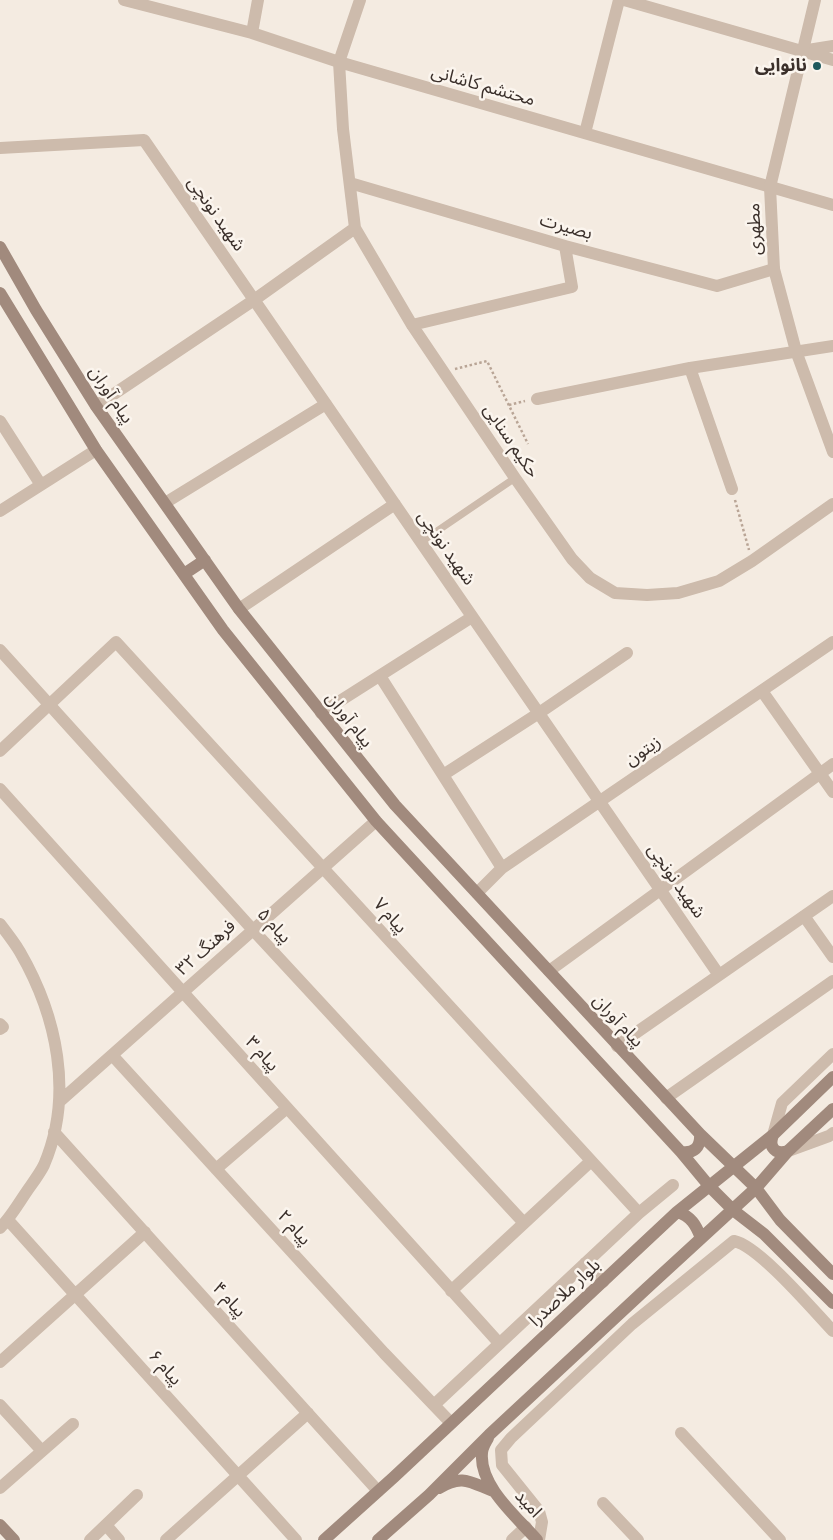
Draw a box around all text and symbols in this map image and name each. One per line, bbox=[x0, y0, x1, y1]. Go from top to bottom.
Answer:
place label: نانوایی bbox=[755, 55, 807, 77]
marker: نانوایی bbox=[811, 60, 823, 72]
street label: محتشم کاشانی bbox=[429, 61, 537, 111]
street label: شهید نونچی bbox=[182, 172, 250, 256]
street label: مطهری bbox=[743, 203, 767, 255]
street label: بصیرت bbox=[537, 209, 595, 245]
street label: پیام آوران bbox=[84, 362, 138, 428]
street label: حکیم سنایی bbox=[478, 400, 544, 482]
street label: شهید نونچی bbox=[412, 506, 480, 590]
street label: پیام آوران bbox=[321, 688, 377, 752]
street label: زیتون bbox=[621, 731, 665, 771]
street label: شهید نونچی bbox=[642, 839, 710, 923]
street label: پیام ۷ bbox=[369, 894, 411, 938]
street label: پیام ۵ bbox=[252, 904, 296, 948]
street label: فرهنگ ۳۲ bbox=[172, 916, 240, 980]
street label: پیام آوران bbox=[588, 990, 648, 1052]
street label: پیام ۳ bbox=[241, 1032, 283, 1076]
street label: پیام ۲ bbox=[273, 1206, 315, 1250]
street label: بلوار ملاصدرا bbox=[525, 1254, 605, 1332]
street label: پیام ۴ bbox=[208, 1278, 250, 1322]
street label: پیام ۶ bbox=[144, 1346, 186, 1390]
street label: امید bbox=[510, 1486, 546, 1522]

